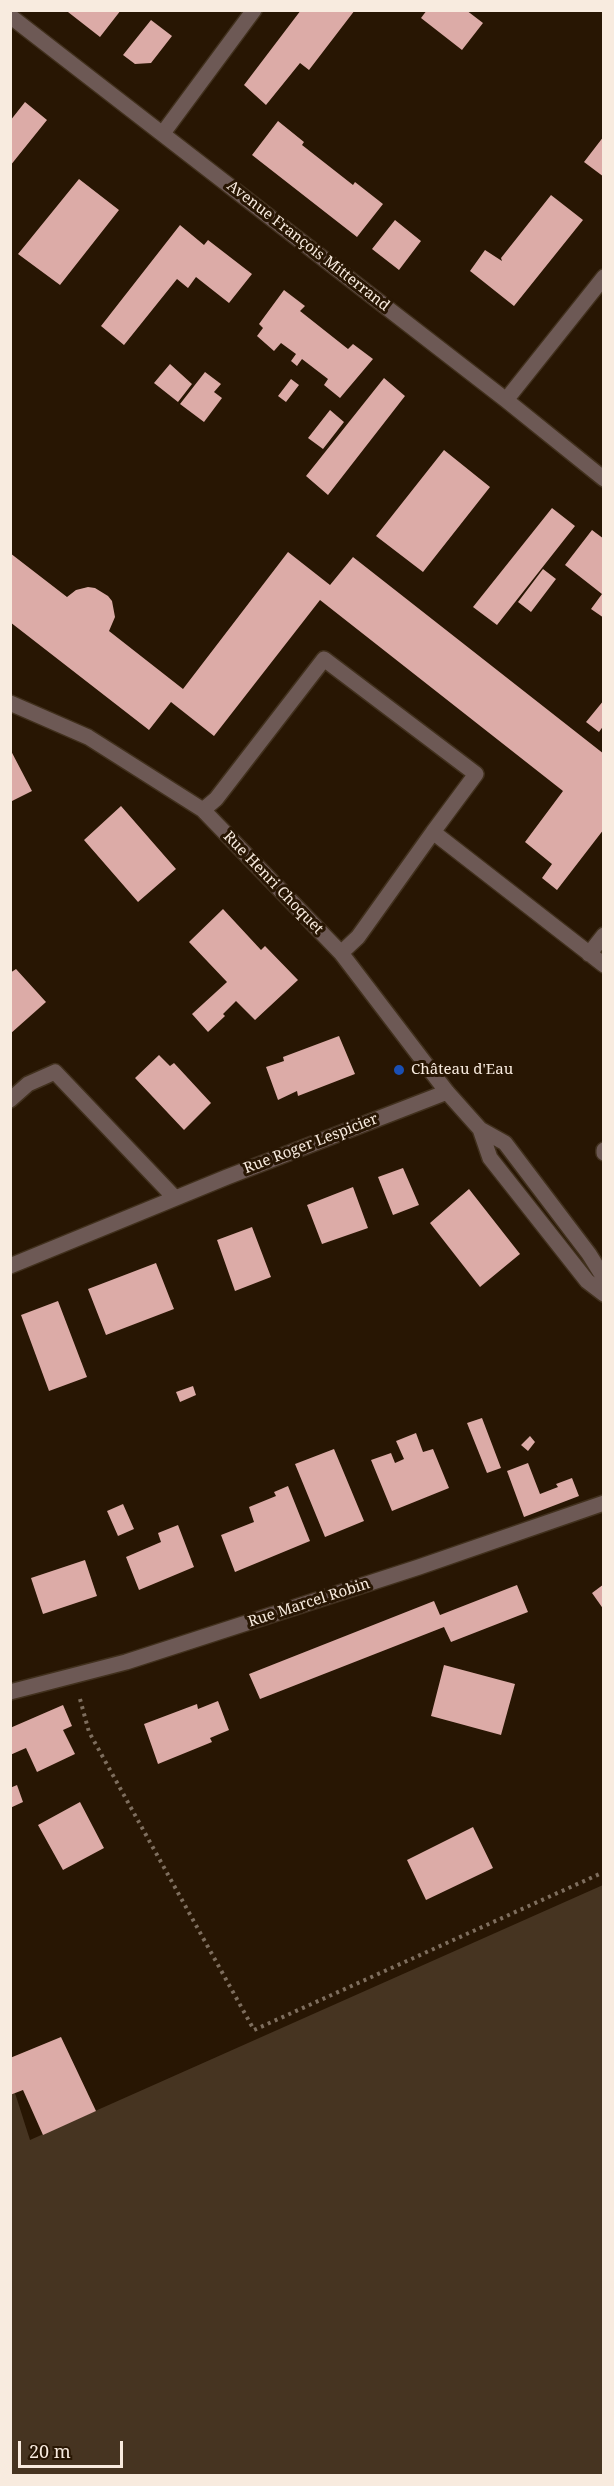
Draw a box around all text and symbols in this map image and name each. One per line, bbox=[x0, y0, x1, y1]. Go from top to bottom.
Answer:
street label: Avenue François Mitterrand bbox=[223, 177, 393, 315]
street label: Rue Henri Choquet bbox=[219, 828, 327, 938]
place label: Château d'Eau bbox=[411, 1061, 513, 1079]
marker: Château d'Eau bbox=[392, 1063, 406, 1077]
street label: Rue Roger Lespicier bbox=[241, 1110, 381, 1178]
street label: Rue Marcel Robin bbox=[246, 1575, 372, 1631]
scale bar bbox=[21, 2429, 126, 2467]
text: 20 m bbox=[29, 2439, 71, 2463]

